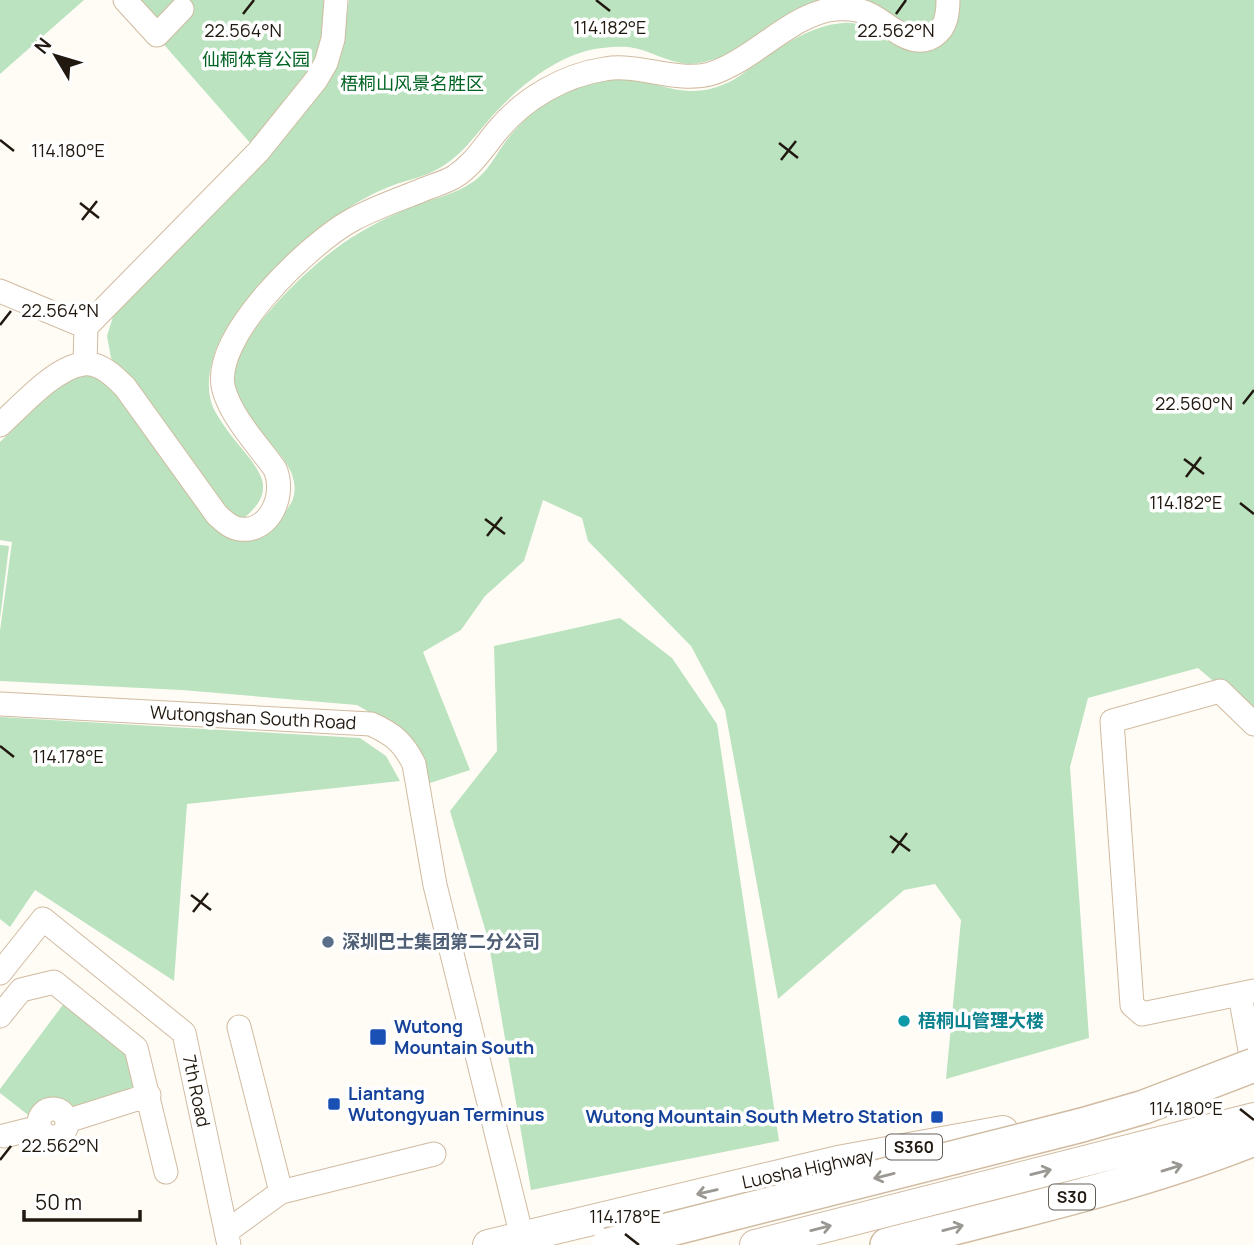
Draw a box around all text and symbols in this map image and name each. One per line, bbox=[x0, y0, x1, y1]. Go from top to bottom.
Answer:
text: 114.182°E bbox=[574, 15, 646, 39]
text: 22.564°N bbox=[204, 18, 282, 42]
text: 22.562°N bbox=[857, 18, 935, 42]
north arrow bbox=[21, 21, 91, 91]
text: N bbox=[28, 32, 57, 59]
park label: 仙桐体育公园 bbox=[202, 47, 310, 71]
park label: 梧桐山风景名胜区 bbox=[340, 71, 484, 95]
text: 114.180°E bbox=[31, 138, 105, 162]
text: 22.564°N bbox=[21, 298, 99, 322]
text: 22.560°N bbox=[1155, 391, 1233, 415]
text: 114.182°E bbox=[1150, 490, 1222, 514]
street label: Wutongshan South Road bbox=[149, 700, 357, 734]
text: 114.178°E bbox=[32, 744, 104, 768]
place label: 深圳巴士集团第二分公司 bbox=[342, 929, 540, 953]
marker: 深圳巴士集团第二分公司 bbox=[320, 934, 336, 950]
place label: 梧桐山管理大楼 bbox=[918, 1008, 1044, 1032]
marker: 梧桐山管理大楼 bbox=[896, 1013, 912, 1029]
place label: Wutong Mountain South bbox=[394, 1014, 534, 1059]
marker: Wutong Mountain South bbox=[368, 1027, 388, 1047]
street label: 7th Road bbox=[178, 1052, 216, 1129]
place label: Liantang Wutongyuan Terminus bbox=[348, 1081, 545, 1126]
marker: Liantang Wutongyuan Terminus bbox=[326, 1096, 342, 1112]
text: 114.180°E bbox=[1149, 1096, 1223, 1120]
place label: Wutong Mountain South Metro Station bbox=[585, 1104, 923, 1128]
marker: Wutong Mountain South Metro Station bbox=[929, 1109, 945, 1125]
text: 22.562°N bbox=[21, 1133, 99, 1157]
road number: S360 bbox=[886, 1134, 942, 1160]
street label: Luosha Highway bbox=[740, 1142, 876, 1194]
one-way arrow bbox=[1161, 1160, 1183, 1173]
one-way arrow bbox=[1029, 1165, 1052, 1178]
one-way arrow bbox=[873, 1170, 896, 1183]
scale bar bbox=[24, 1178, 140, 1222]
road number: S30 bbox=[1049, 1184, 1095, 1210]
one-way arrow bbox=[696, 1186, 719, 1199]
text: 50 m bbox=[35, 1188, 82, 1216]
text: 114.178°E bbox=[589, 1204, 661, 1228]
one-way arrow bbox=[809, 1221, 832, 1234]
one-way arrow bbox=[941, 1221, 963, 1234]

